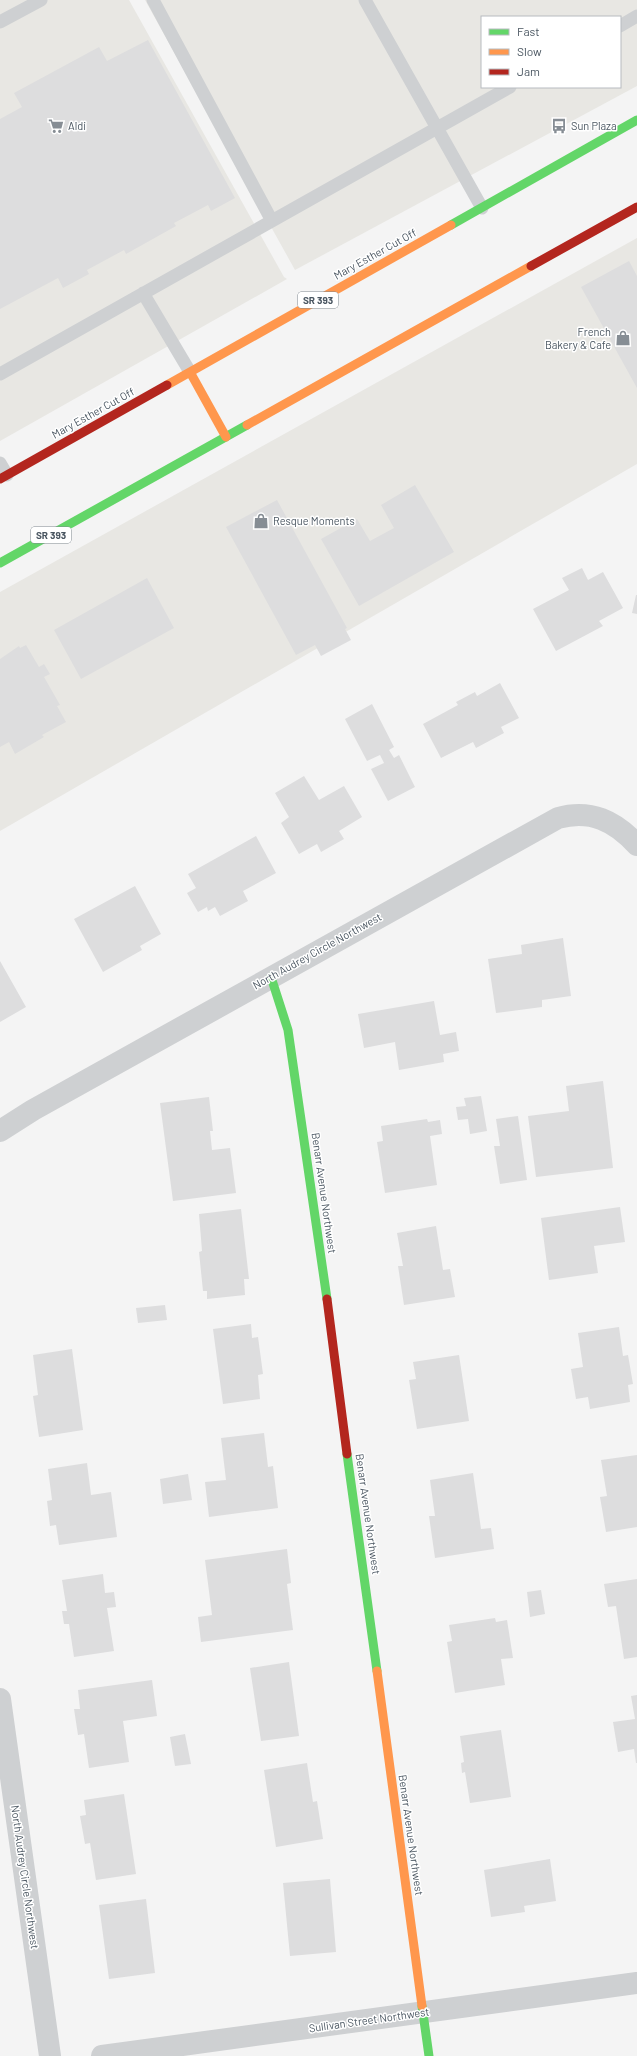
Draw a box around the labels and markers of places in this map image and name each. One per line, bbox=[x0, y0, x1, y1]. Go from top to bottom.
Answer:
supermarket icon: Aldi bbox=[47, 117, 65, 135]
bus stop icon: Sun Plaza bbox=[550, 117, 568, 135]
place label: Aldi bbox=[68, 119, 86, 132]
place label: Sun Plaza bbox=[571, 119, 617, 132]
place label: French Bakery & Cafe bbox=[545, 325, 611, 351]
shop icon: French Bakery & Cafe bbox=[614, 329, 632, 347]
shop icon: Resque Moments bbox=[252, 512, 270, 530]
place label: Resque Moments bbox=[273, 514, 355, 527]

